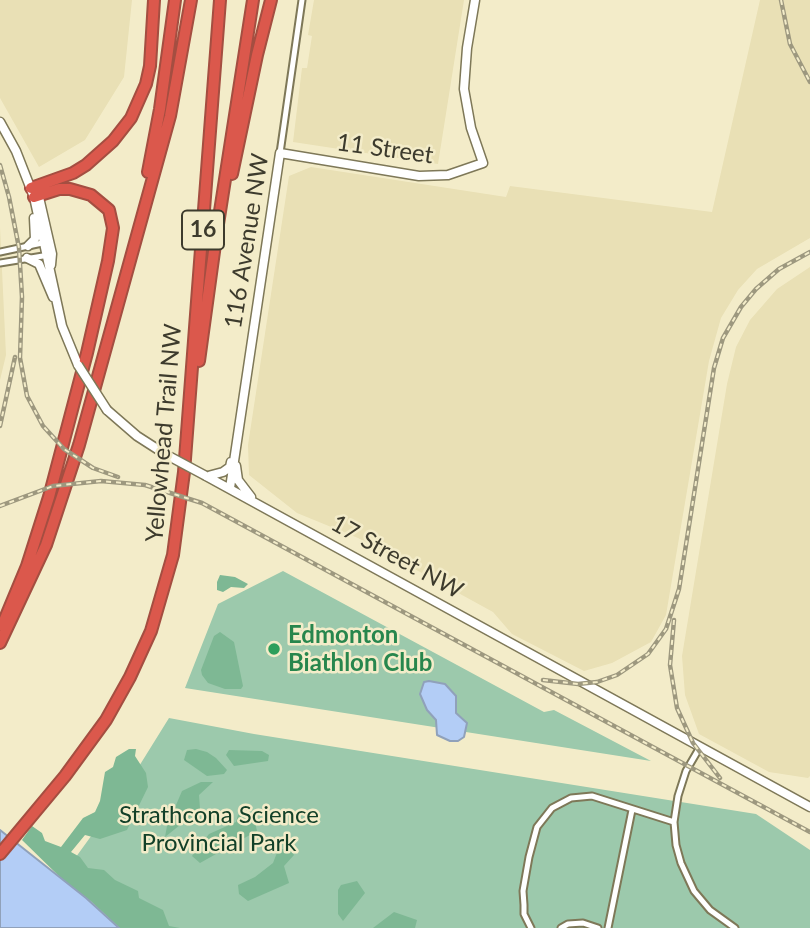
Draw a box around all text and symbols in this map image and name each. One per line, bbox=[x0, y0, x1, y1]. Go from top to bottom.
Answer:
street label: 11 Street bbox=[335, 128, 435, 170]
street label: 116 Avenue NW bbox=[219, 151, 275, 331]
road number: 16 bbox=[182, 210, 224, 249]
street label: Yellowhead Trail NW bbox=[140, 323, 188, 543]
street label: 17 Street NW bbox=[326, 509, 468, 605]
place label: Edmonton Biathlon Club bbox=[288, 621, 432, 677]
marker: Edmonton Biathlon Club bbox=[266, 641, 282, 657]
park label: Strathcona Science Provincial Park bbox=[119, 801, 319, 857]

